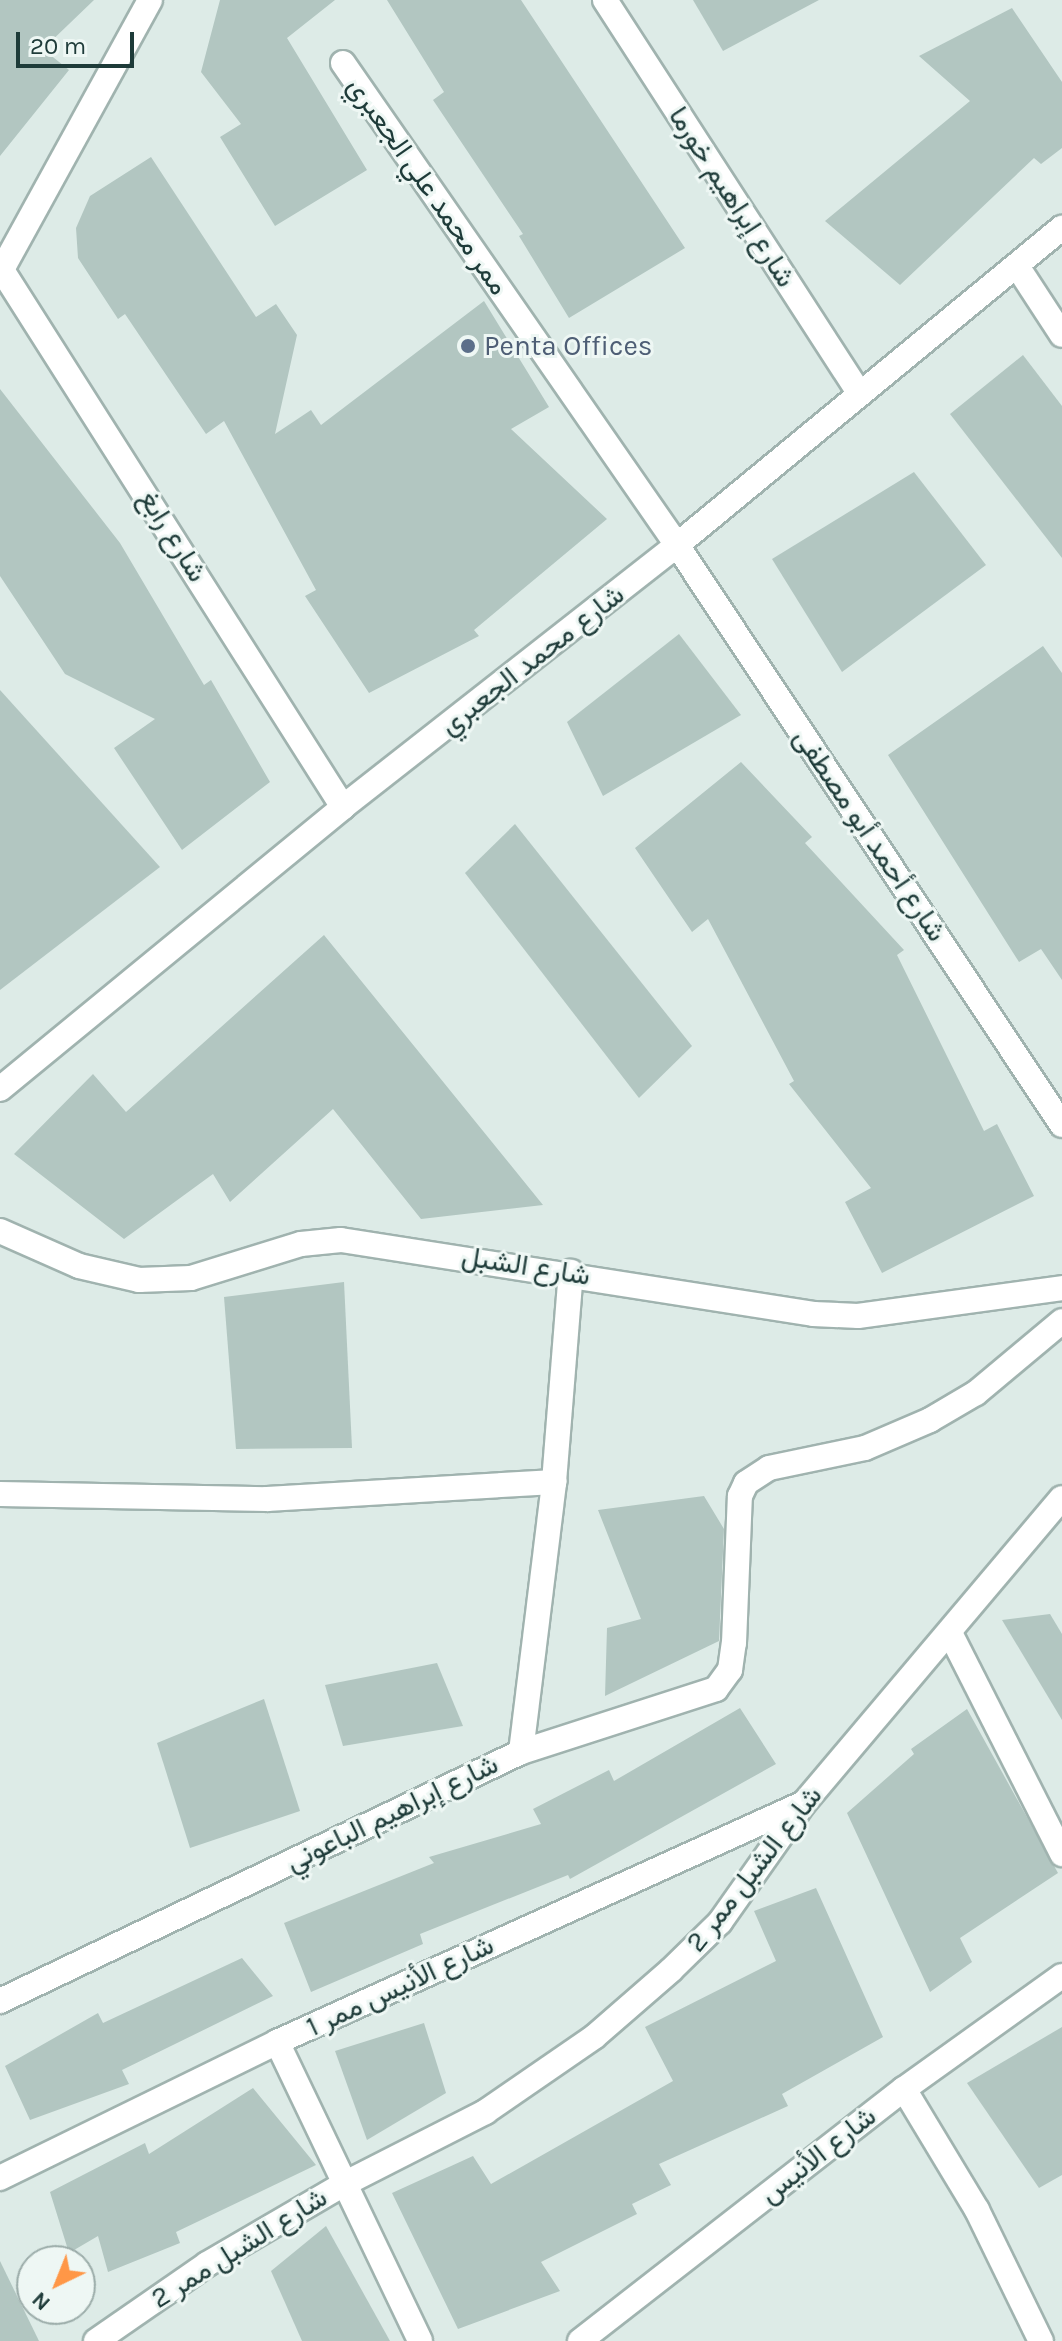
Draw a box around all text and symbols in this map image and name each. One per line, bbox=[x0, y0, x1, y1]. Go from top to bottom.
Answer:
scale bar bbox=[20, 16, 138, 66]
text: 20 m bbox=[30, 32, 86, 60]
street label: ممر محمد علي الجعبري bbox=[340, 71, 516, 301]
street label: شارع إبراهيم خورما bbox=[661, 101, 803, 293]
place label: Penta Offices bbox=[484, 329, 653, 363]
marker: Penta Offices bbox=[459, 337, 477, 355]
street label: شارع رابغ bbox=[132, 484, 214, 588]
street label: شارع محمد الجعبري bbox=[433, 578, 631, 742]
street label: شارع أحمد أبو مصطفى bbox=[786, 722, 954, 948]
street label: شارع الشبل bbox=[459, 1239, 593, 1293]
street label: شارع إبراهيم الباعوني bbox=[280, 1747, 504, 1879]
street label: شارع الشبل ممر 2 bbox=[679, 1779, 829, 1959]
street label: شارع الأنيس ممر 1 bbox=[301, 1928, 499, 2044]
street label: شارع الأنيس bbox=[753, 2099, 883, 2211]
street label: شارع الشبل ممر 2 bbox=[145, 2181, 333, 2315]
north arrow bbox=[16, 2245, 96, 2325]
text: N bbox=[26, 2286, 56, 2316]

